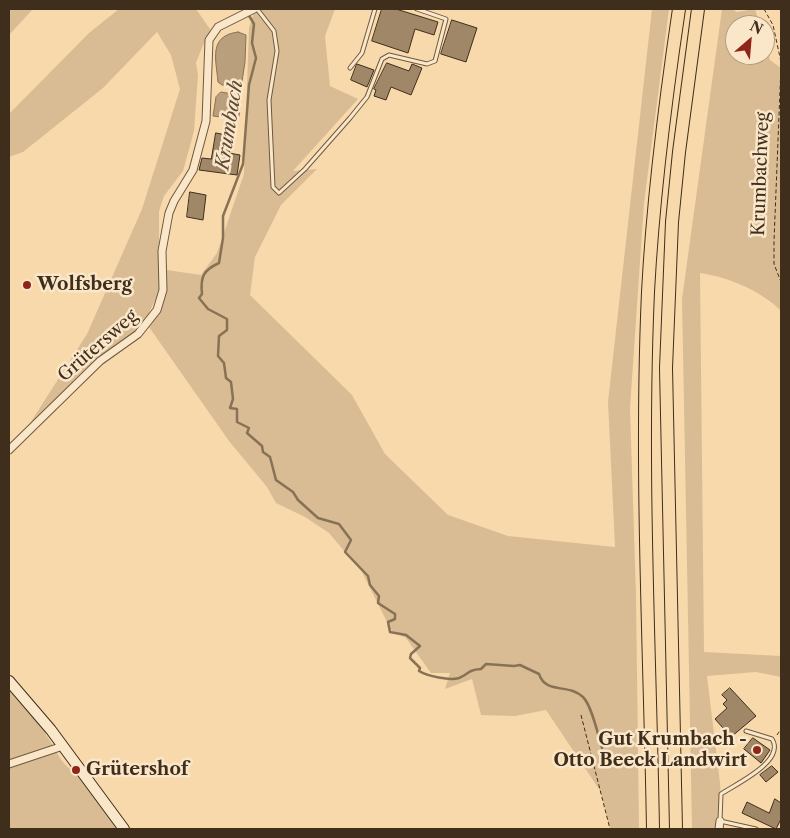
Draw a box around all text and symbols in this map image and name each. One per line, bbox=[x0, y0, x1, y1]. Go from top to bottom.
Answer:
north arrow bbox=[725, 15, 775, 65]
text: N bbox=[747, 17, 766, 38]
water label: Krumbach bbox=[212, 79, 248, 171]
street label: Krumbachweg bbox=[748, 112, 774, 236]
place label: Wolfsberg bbox=[37, 274, 132, 296]
marker: Wolfsberg bbox=[21, 279, 33, 291]
street label: Grütersweg bbox=[54, 305, 142, 387]
place label: Gut Krumbach - Otto Beeck Landwirt bbox=[553, 729, 747, 772]
marker: Gut Krumbach - Otto Beeck Landwirt bbox=[751, 744, 763, 756]
place label: Grütershof bbox=[86, 759, 188, 781]
marker: Grütershof bbox=[70, 764, 82, 776]

